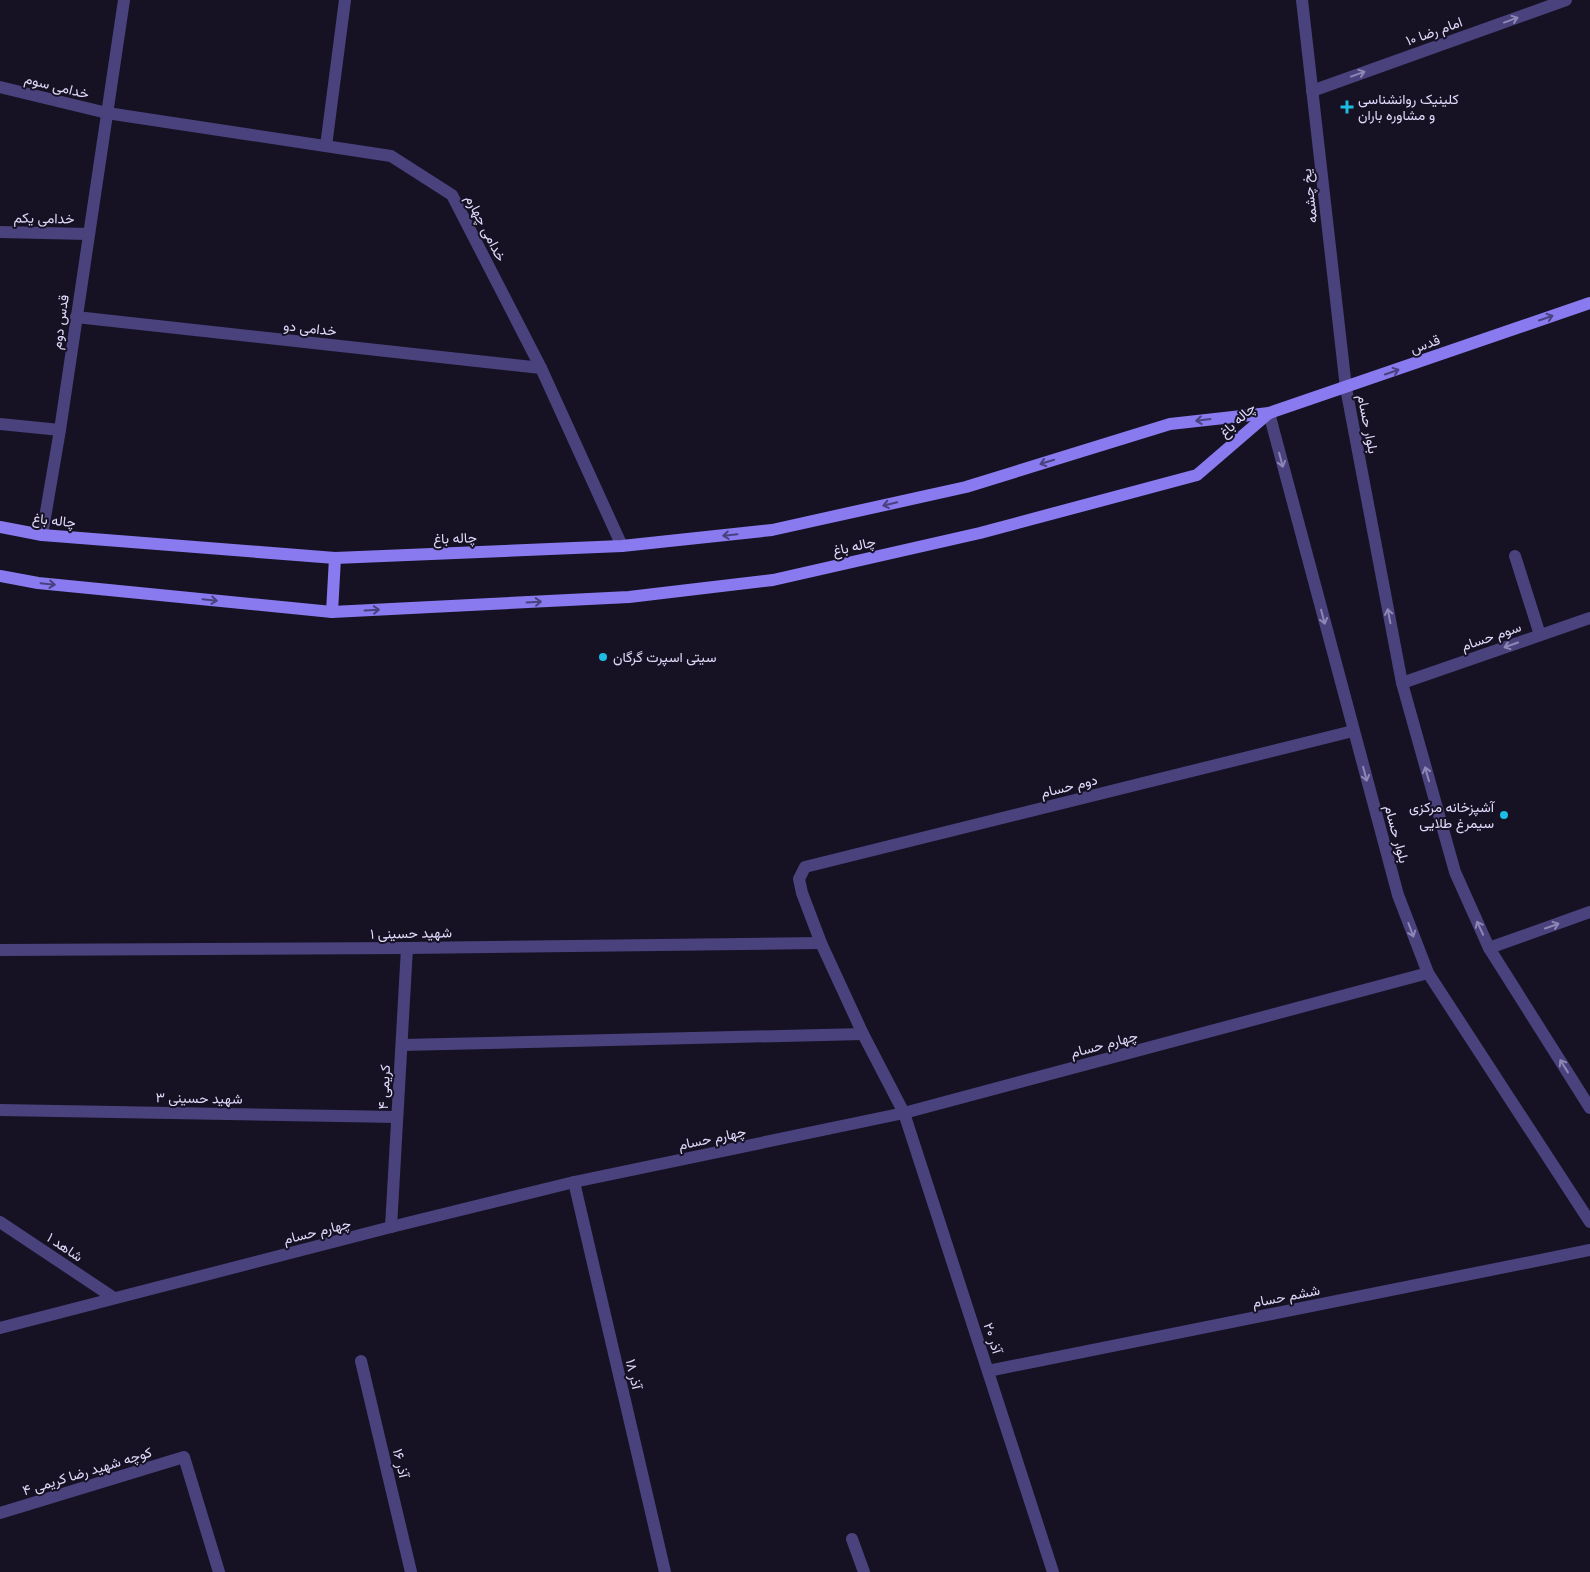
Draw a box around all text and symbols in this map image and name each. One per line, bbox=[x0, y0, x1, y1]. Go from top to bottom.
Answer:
street label: امام رضا ۱۰ bbox=[1403, 12, 1465, 50]
one-way arrow bbox=[1503, 15, 1518, 24]
street label: خدامی سوم bbox=[23, 69, 91, 103]
one-way arrow bbox=[1350, 69, 1365, 78]
place label: کلینیک روانشناسی و مشاوره باران bbox=[1358, 90, 1459, 124]
marker: کلینیک روانشناسی و مشاوره باران bbox=[1340, 100, 1354, 114]
street label: یخ چشمه bbox=[1297, 167, 1323, 224]
street label: خدامی چهارم bbox=[461, 192, 510, 265]
street label: خدامی یکم bbox=[13, 208, 75, 228]
street label: قدس دوم bbox=[47, 293, 73, 351]
one-way arrow bbox=[1537, 313, 1553, 322]
street label: خدامی دو bbox=[282, 316, 338, 340]
street label: قدس bbox=[1408, 331, 1442, 357]
one-way arrow bbox=[1384, 366, 1400, 376]
street label: بلوار حسام bbox=[1353, 393, 1383, 455]
street label: چاله باغ bbox=[1215, 398, 1261, 443]
one-way arrow bbox=[1195, 415, 1211, 425]
one-way arrow bbox=[1277, 452, 1287, 468]
one-way arrow bbox=[1039, 458, 1055, 468]
one-way arrow bbox=[882, 500, 898, 509]
street label: چاله باغ bbox=[31, 509, 77, 533]
street label: چاله باغ bbox=[433, 528, 477, 550]
one-way arrow bbox=[723, 530, 739, 540]
street label: چاله باغ bbox=[831, 532, 878, 562]
one-way arrow bbox=[40, 579, 56, 589]
one-way arrow bbox=[201, 595, 217, 605]
one-way arrow bbox=[526, 597, 542, 606]
one-way arrow bbox=[363, 605, 379, 614]
one-way arrow bbox=[1319, 609, 1328, 625]
one-way arrow bbox=[1384, 609, 1394, 625]
street label: سوم حسام bbox=[1459, 617, 1523, 655]
one-way arrow bbox=[1504, 641, 1519, 650]
place label: سیتی اسپرت گرگان bbox=[613, 648, 717, 667]
marker: سیتی اسپرت گرگان bbox=[597, 651, 609, 663]
one-way arrow bbox=[1361, 766, 1370, 782]
one-way arrow bbox=[1422, 767, 1432, 783]
street label: دوم حسام bbox=[1039, 770, 1100, 802]
place label: آشپزخانه مرکزی سیمرغ طلایی bbox=[1409, 798, 1496, 834]
street label: بلوار حسام bbox=[1381, 803, 1413, 865]
marker: آشپزخانه مرکزی سیمرغ طلایی bbox=[1498, 809, 1510, 821]
one-way arrow bbox=[1475, 920, 1485, 935]
one-way arrow bbox=[1544, 921, 1559, 930]
one-way arrow bbox=[1407, 922, 1416, 937]
street label: ۱ شهید حسینی bbox=[370, 923, 452, 943]
street label: چهارم حسام bbox=[1068, 1026, 1140, 1063]
one-way arrow bbox=[1559, 1060, 1569, 1074]
street label: کریمی ۴ bbox=[374, 1064, 394, 1110]
street label: ۳ شهید حسینی bbox=[155, 1088, 243, 1108]
street label: چهارم حسام bbox=[676, 1122, 748, 1155]
street label: چهارم حسام bbox=[281, 1214, 353, 1249]
street label: ۱ شاهد bbox=[44, 1228, 86, 1266]
street label: ششم حسام bbox=[1251, 1281, 1321, 1311]
street label: ۲۰ آذر bbox=[980, 1320, 1007, 1357]
street label: ۱۸ آذر bbox=[622, 1357, 647, 1393]
street label: کوچه شهید رضا کریمی ۴ bbox=[20, 1443, 154, 1500]
street label: ۱۶ آذر bbox=[389, 1447, 413, 1481]

